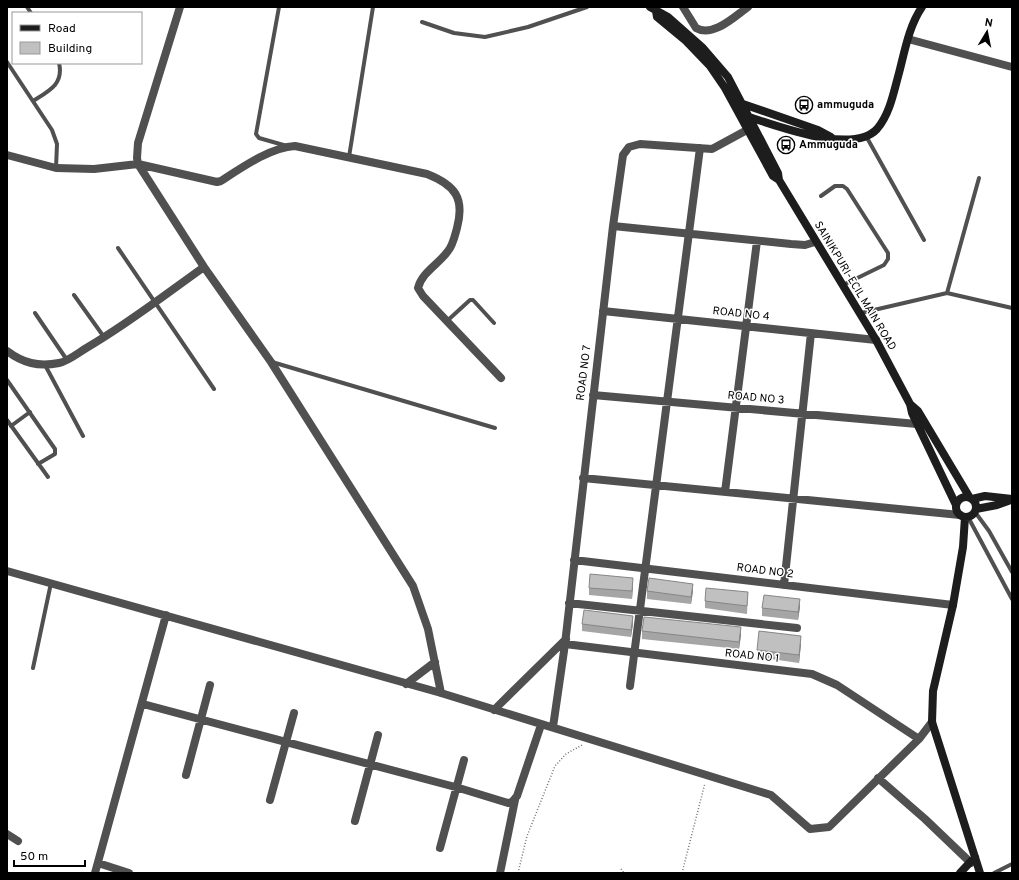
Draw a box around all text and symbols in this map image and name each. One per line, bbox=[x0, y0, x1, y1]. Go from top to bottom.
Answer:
legend bbox=[12, 12, 142, 64]
north arrow bbox=[967, 12, 1007, 52]
text: N bbox=[983, 16, 994, 31]
text: Road bbox=[48, 21, 76, 37]
text: Building bbox=[48, 41, 92, 57]
bus stop icon: ammuguda bbox=[794, 95, 814, 115]
place label: ammuguda bbox=[817, 98, 874, 112]
bus stop icon: Ammuguda bbox=[776, 135, 796, 155]
place label: Ammuguda bbox=[799, 138, 858, 152]
street label: SAINIKPURI-ECIL MAIN ROAD bbox=[811, 219, 899, 353]
street label: ROAD NO 4 bbox=[712, 304, 770, 324]
street label: ROAD NO 7 bbox=[574, 344, 594, 402]
street label: ROAD NO 3 bbox=[727, 389, 785, 407]
street label: ROAD NO 2 bbox=[736, 561, 794, 581]
street label: ROAD NO 1 bbox=[724, 646, 780, 666]
scale bar bbox=[14, 842, 85, 868]
text: 50 m bbox=[20, 849, 48, 865]

